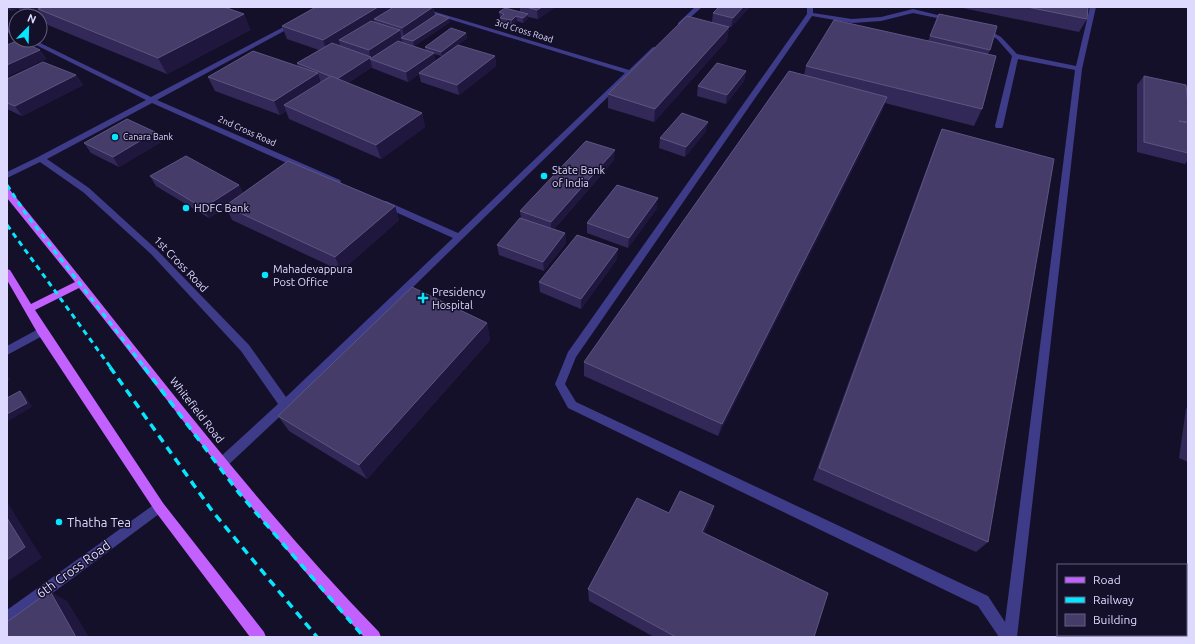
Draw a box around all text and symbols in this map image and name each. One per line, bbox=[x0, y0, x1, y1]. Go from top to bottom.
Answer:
north arrow bbox=[8, 8, 48, 48]
text: N bbox=[26, 12, 38, 26]
street label: 3rd Cross Road bbox=[494, 17, 554, 45]
street label: 2nd Cross Road bbox=[216, 114, 278, 148]
marker: Canara Bank bbox=[110, 132, 120, 142]
place label: Canara Bank bbox=[123, 132, 173, 142]
place label: State Bank of India bbox=[552, 164, 606, 189]
marker: State Bank of India bbox=[539, 171, 549, 181]
place label: HDFC Bank bbox=[194, 202, 249, 214]
marker: HDFC Bank bbox=[181, 203, 191, 213]
street label: 1st Cross Road bbox=[151, 234, 211, 294]
place label: Mahadevappura Post Office bbox=[273, 263, 353, 288]
marker: Mahadevappura Post Office bbox=[260, 270, 270, 280]
place label: Presidency Hospital bbox=[432, 286, 486, 311]
marker: Presidency Hospital bbox=[417, 292, 429, 304]
street label: Whitefield Road bbox=[168, 375, 226, 445]
place label: Thatha Tea bbox=[67, 515, 131, 529]
marker: Thatha Tea bbox=[54, 517, 64, 527]
street label: 6th Cross Road bbox=[33, 538, 113, 600]
legend bbox=[1057, 564, 1187, 636]
text: Road bbox=[1093, 573, 1121, 586]
text: Railway bbox=[1093, 593, 1134, 606]
text: Building bbox=[1093, 613, 1137, 626]

